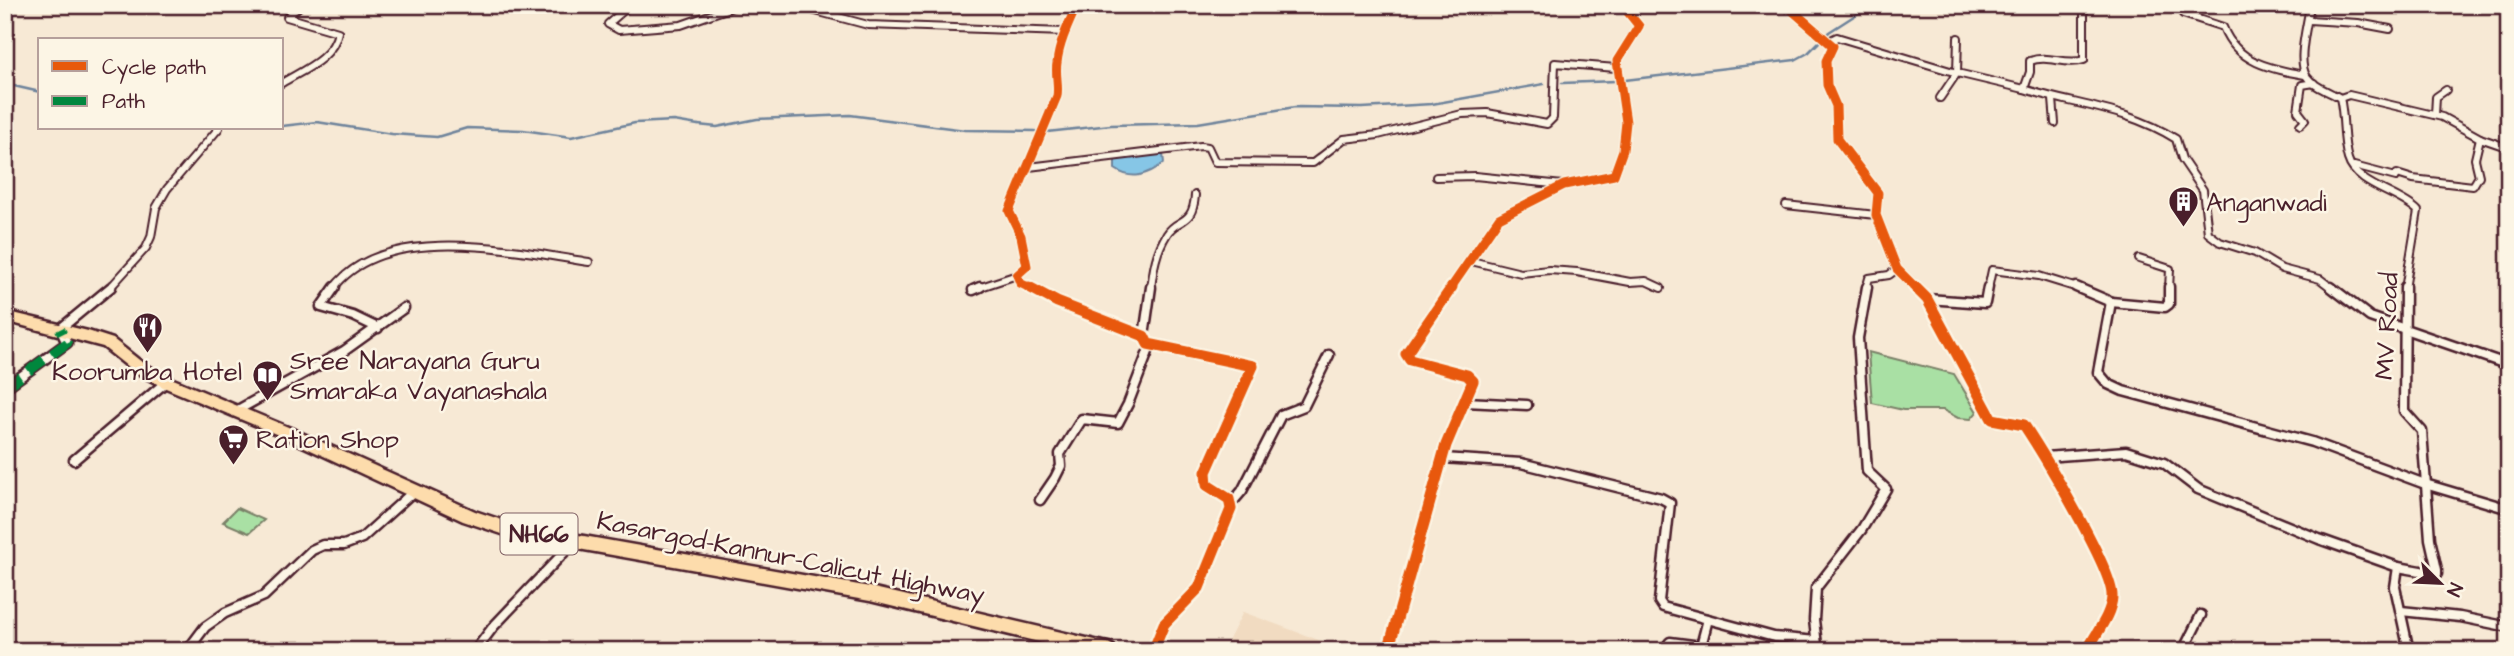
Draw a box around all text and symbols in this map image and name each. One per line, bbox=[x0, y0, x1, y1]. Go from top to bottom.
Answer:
legend bbox=[38, 38, 284, 130]
text: Cycle path bbox=[102, 53, 207, 84]
text: Path bbox=[102, 87, 146, 116]
building icon: Anganwadi bbox=[2166, 185, 2200, 229]
place label: Anganwadi bbox=[2206, 185, 2327, 223]
street label: MV Road bbox=[2366, 271, 2408, 381]
restaurant icon: Koorumba Hotel bbox=[130, 311, 164, 355]
place label: Sree Narayana Guru Smaraka Vayanashala bbox=[290, 343, 547, 411]
place label: Koorumba Hotel bbox=[52, 354, 242, 390]
library icon: Sree Narayana Guru Smaraka Vayanashala bbox=[250, 358, 284, 402]
supermarket icon: Ration Shop bbox=[216, 422, 250, 466]
place label: Ration Shop bbox=[256, 422, 399, 458]
street label: Kasargod-Kannur-Calicut Highway bbox=[593, 503, 988, 615]
road number: NH66 bbox=[500, 514, 578, 554]
north arrow bbox=[2406, 548, 2476, 618]
text: N bbox=[2439, 578, 2469, 600]

